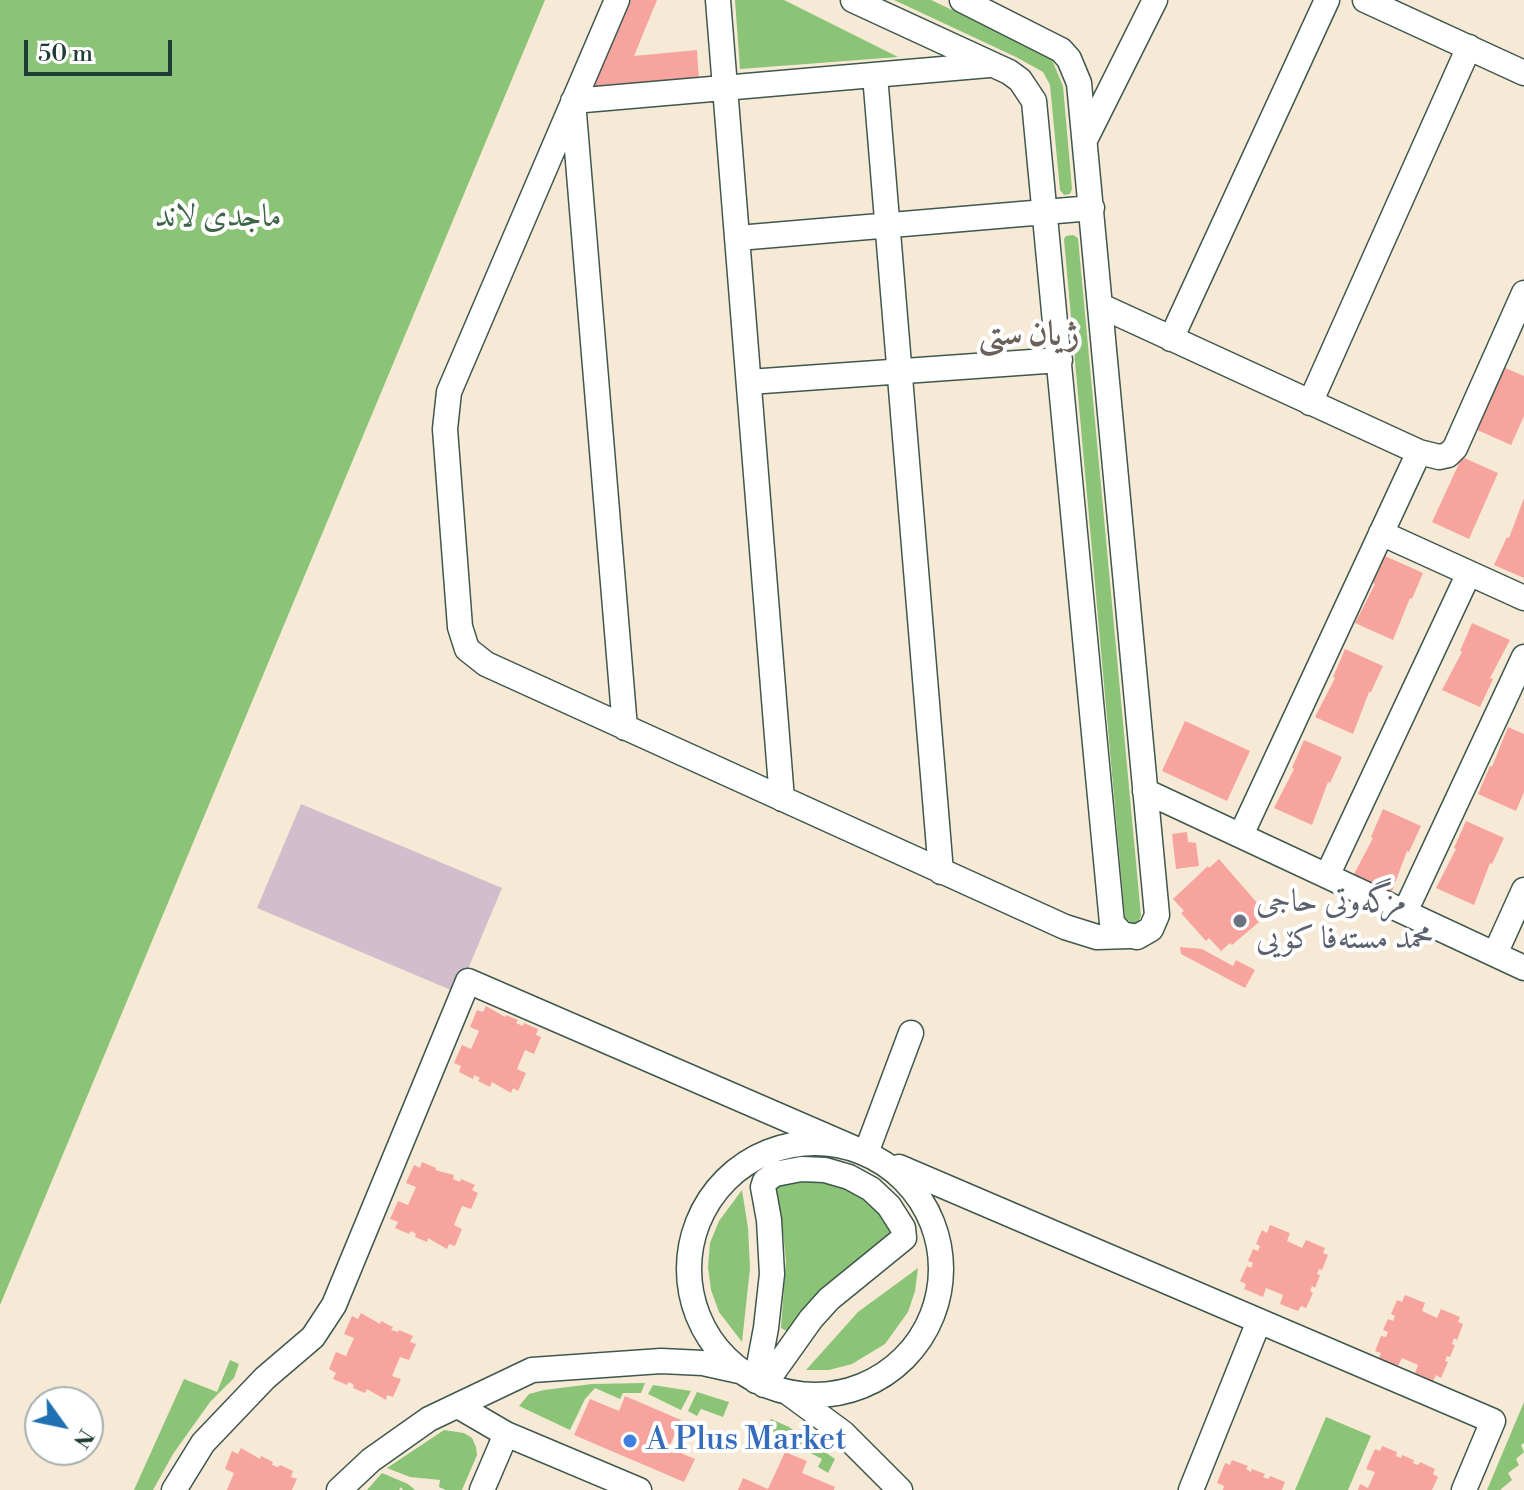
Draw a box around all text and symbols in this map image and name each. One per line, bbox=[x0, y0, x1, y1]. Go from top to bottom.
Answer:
scale bar bbox=[28, 24, 176, 74]
text: 50 m bbox=[38, 39, 93, 69]
park label: ماجدی لاند bbox=[155, 199, 281, 237]
district label: ژیان ستی bbox=[979, 316, 1079, 356]
place label: مزگەوتی حاجی محمد مستەفا کۆیی bbox=[1256, 884, 1433, 959]
marker: مزگەوتی حاجی محمد مستەفا کۆیی bbox=[1231, 912, 1249, 930]
north arrow bbox=[24, 1386, 104, 1466]
place label: A Plus Market bbox=[646, 1422, 847, 1460]
text: N bbox=[67, 1424, 99, 1453]
marker: A Plus Market bbox=[621, 1432, 639, 1450]

